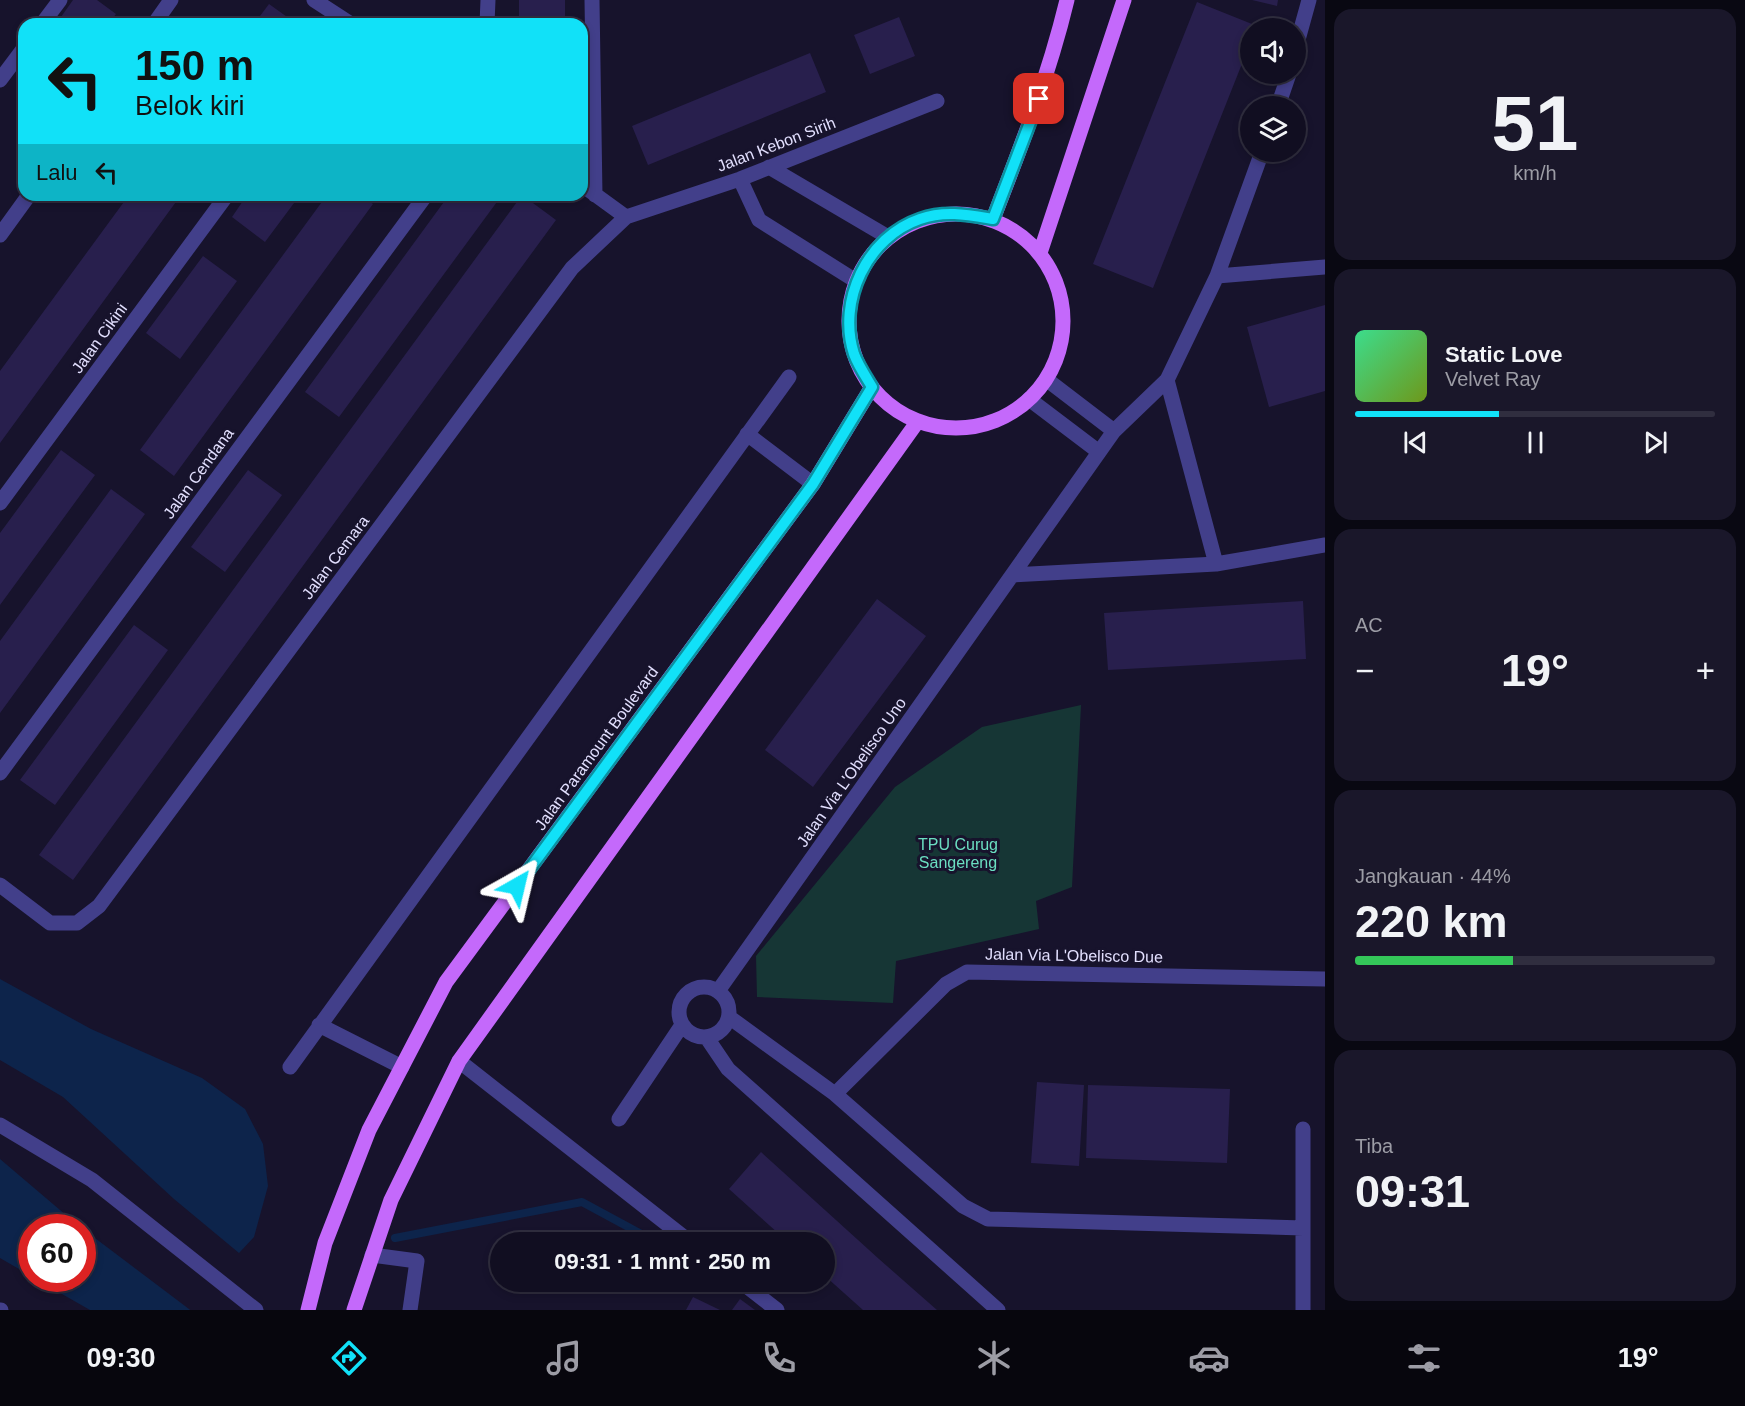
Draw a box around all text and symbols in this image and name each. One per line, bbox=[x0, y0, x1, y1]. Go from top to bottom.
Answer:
map controls bbox=[1240, 18, 1306, 162]
button: sound bbox=[1240, 18, 1306, 84]
icon: left bbox=[36, 42, 114, 120]
text: 150 m bbox=[135, 42, 254, 89]
pin bbox=[1013, 73, 1064, 124]
text: 51 bbox=[1492, 79, 1578, 167]
icon: arrive bbox=[1022, 82, 1055, 115]
text: Belok kiri bbox=[135, 91, 245, 121]
button: layers bbox=[1240, 96, 1306, 162]
street label: Jalan Kebon Sirih bbox=[715, 114, 838, 175]
icon: left bbox=[90, 156, 123, 189]
text: Lalu bbox=[36, 160, 78, 185]
text: km/h bbox=[1513, 162, 1557, 184]
street label: Jalan Cikini bbox=[68, 300, 130, 376]
text: Static Love bbox=[1445, 342, 1562, 367]
text: Velvet Ray bbox=[1445, 368, 1541, 390]
street label: Jalan Cendana bbox=[160, 425, 237, 522]
icon: previous bbox=[1399, 426, 1432, 459]
icon: pause bbox=[1519, 426, 1552, 459]
icon: next bbox=[1639, 426, 1672, 459]
street label: Jalan Cemara bbox=[299, 512, 372, 602]
text: AC bbox=[1355, 614, 1383, 636]
text: 19° bbox=[1501, 645, 1569, 696]
text: − bbox=[1355, 652, 1374, 689]
text: + bbox=[1696, 652, 1715, 689]
street label: Jalan Paramount Boulevard bbox=[531, 663, 661, 833]
street label: Jalan Via L'Obelisco Uno bbox=[793, 694, 909, 850]
park label: TPU Curug Sangereng bbox=[918, 836, 998, 871]
position arrow bbox=[485, 854, 549, 918]
text: Jangkauan · 44% bbox=[1355, 865, 1511, 887]
text: 220 km bbox=[1355, 896, 1508, 947]
street label: Jalan Via L'Obelisco Due bbox=[985, 945, 1163, 966]
text: Tiba bbox=[1355, 1135, 1393, 1157]
text: 09:31 bbox=[1355, 1166, 1470, 1217]
speed limit sign: 60 bbox=[18, 1214, 96, 1292]
text: 09:31 · 1 mnt · 250 m bbox=[554, 1249, 771, 1274]
icon: directions bbox=[328, 1337, 370, 1379]
icon: music bbox=[543, 1337, 585, 1379]
icon: phone bbox=[758, 1337, 800, 1379]
icon: climate bbox=[973, 1337, 1015, 1379]
icon: car bbox=[1188, 1337, 1230, 1379]
icon: filters bbox=[1403, 1337, 1445, 1379]
text: 09:30 bbox=[86, 1343, 156, 1373]
text: 19° bbox=[1618, 1343, 1658, 1373]

